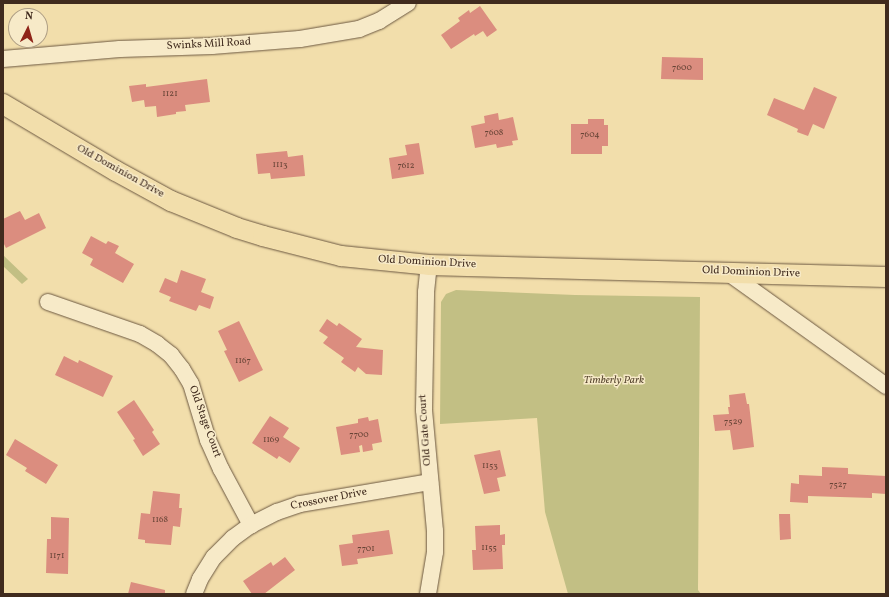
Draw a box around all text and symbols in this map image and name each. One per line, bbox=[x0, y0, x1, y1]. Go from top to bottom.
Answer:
north arrow bbox=[8, 8, 48, 48]
text: N bbox=[24, 9, 34, 24]
street label: Swinks Mill Road bbox=[166, 36, 252, 54]
house number: 7600 bbox=[672, 63, 692, 73]
house number: 1121 bbox=[162, 89, 178, 99]
house number: 7608 bbox=[485, 128, 503, 138]
house number: 7604 bbox=[580, 130, 600, 140]
street label: Old Dominion Drive bbox=[74, 142, 166, 202]
house number: 1113 bbox=[272, 160, 288, 170]
house number: 7612 bbox=[397, 161, 415, 171]
street label: Old Dominion Drive bbox=[378, 254, 476, 272]
street label: Old Dominion Drive bbox=[702, 265, 800, 281]
house number: 1167 bbox=[235, 356, 251, 366]
park label: Timberly Park bbox=[584, 374, 644, 388]
street label: Old Stage Court bbox=[185, 384, 223, 460]
street label: Old Gate Court bbox=[417, 394, 435, 466]
house number: 7529 bbox=[724, 417, 742, 427]
house number: 7700 bbox=[349, 430, 369, 440]
house number: 1169 bbox=[263, 435, 279, 445]
house number: 1153 bbox=[482, 461, 498, 471]
house number: 7527 bbox=[829, 480, 847, 490]
street label: Crossover Drive bbox=[290, 486, 368, 514]
house number: 1168 bbox=[152, 515, 168, 525]
house number: 1155 bbox=[481, 543, 497, 553]
house number: 7701 bbox=[357, 544, 375, 554]
house number: 1171 bbox=[50, 551, 64, 561]

